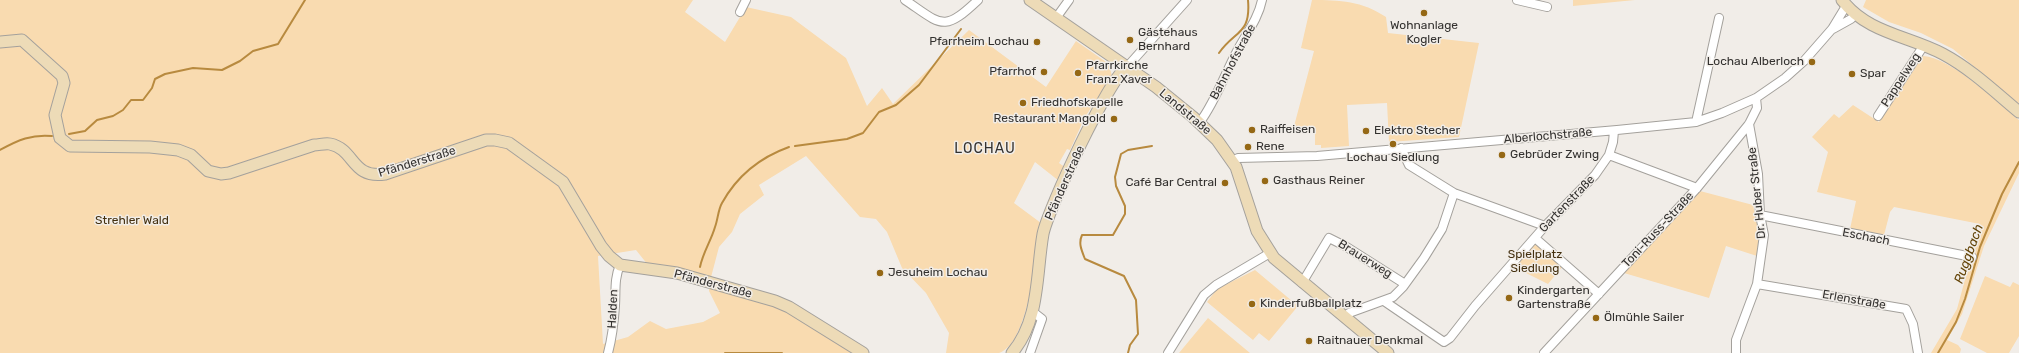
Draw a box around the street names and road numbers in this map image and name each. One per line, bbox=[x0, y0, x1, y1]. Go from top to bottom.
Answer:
street label: Bahnhofstraße bbox=[1207, 22, 1259, 102]
street label: Pappelweg bbox=[1878, 50, 1924, 110]
street label: Landstraße bbox=[1156, 86, 1214, 138]
street label: Alberlochstraße bbox=[1503, 125, 1593, 147]
street label: Pfänderstraße bbox=[377, 143, 457, 181]
street label: Pfänderstraße bbox=[1042, 143, 1088, 223]
street label: Dr. Huber Straße bbox=[1745, 146, 1769, 240]
street label: Gartenstraße bbox=[1536, 172, 1598, 236]
street label: Toni-Russ-Straße bbox=[1619, 189, 1697, 271]
street label: Eschach bbox=[1841, 225, 1891, 249]
street label: Brauerweg bbox=[1335, 237, 1395, 281]
street label: Pfänderstraße bbox=[672, 267, 754, 301]
street label: Erlenstraße bbox=[1821, 287, 1887, 313]
street label: Halden bbox=[605, 289, 621, 329]

